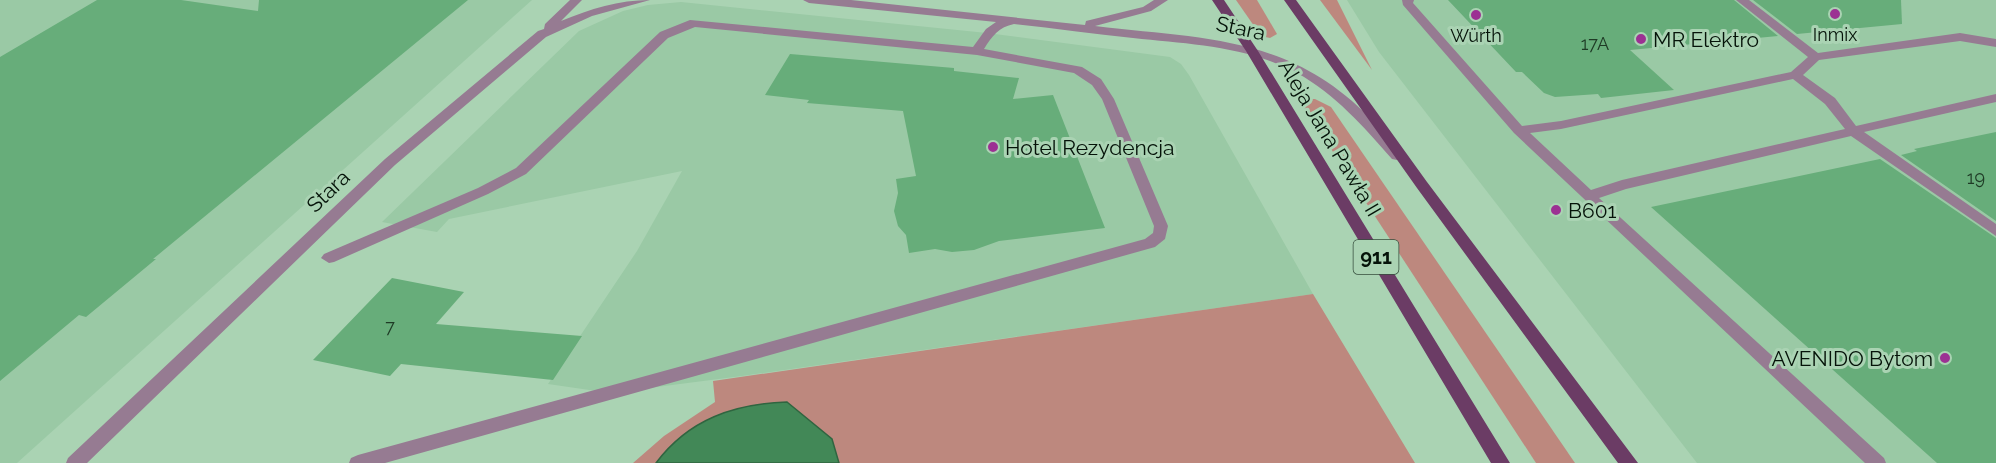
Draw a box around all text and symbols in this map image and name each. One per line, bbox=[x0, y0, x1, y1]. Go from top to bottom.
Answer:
marker: Inmix bbox=[1828, 7, 1842, 21]
marker: Würth bbox=[1469, 8, 1483, 22]
street label: Stara bbox=[1214, 11, 1268, 45]
place label: Inmix bbox=[1813, 24, 1857, 45]
place label: Würth bbox=[1450, 25, 1502, 46]
place label: MR Elektro bbox=[1653, 27, 1759, 52]
marker: MR Elektro bbox=[1634, 32, 1648, 46]
house number: 17A bbox=[1581, 33, 1609, 54]
street label: Aleja Jana Pawła II bbox=[1273, 55, 1387, 221]
place label: Hotel Rezydencja bbox=[1005, 135, 1174, 160]
marker: Hotel Rezydencja bbox=[986, 140, 1000, 154]
street label: Stara bbox=[301, 165, 355, 217]
house number: 19 bbox=[1967, 167, 1985, 188]
place label: B601 bbox=[1568, 198, 1617, 223]
marker: B601 bbox=[1549, 203, 1563, 217]
road number: 911 bbox=[1354, 240, 1398, 274]
house number: 7 bbox=[385, 316, 395, 337]
place label: AVENIDO Bytom bbox=[1772, 346, 1933, 371]
marker: AVENIDO Bytom bbox=[1938, 351, 1952, 365]

